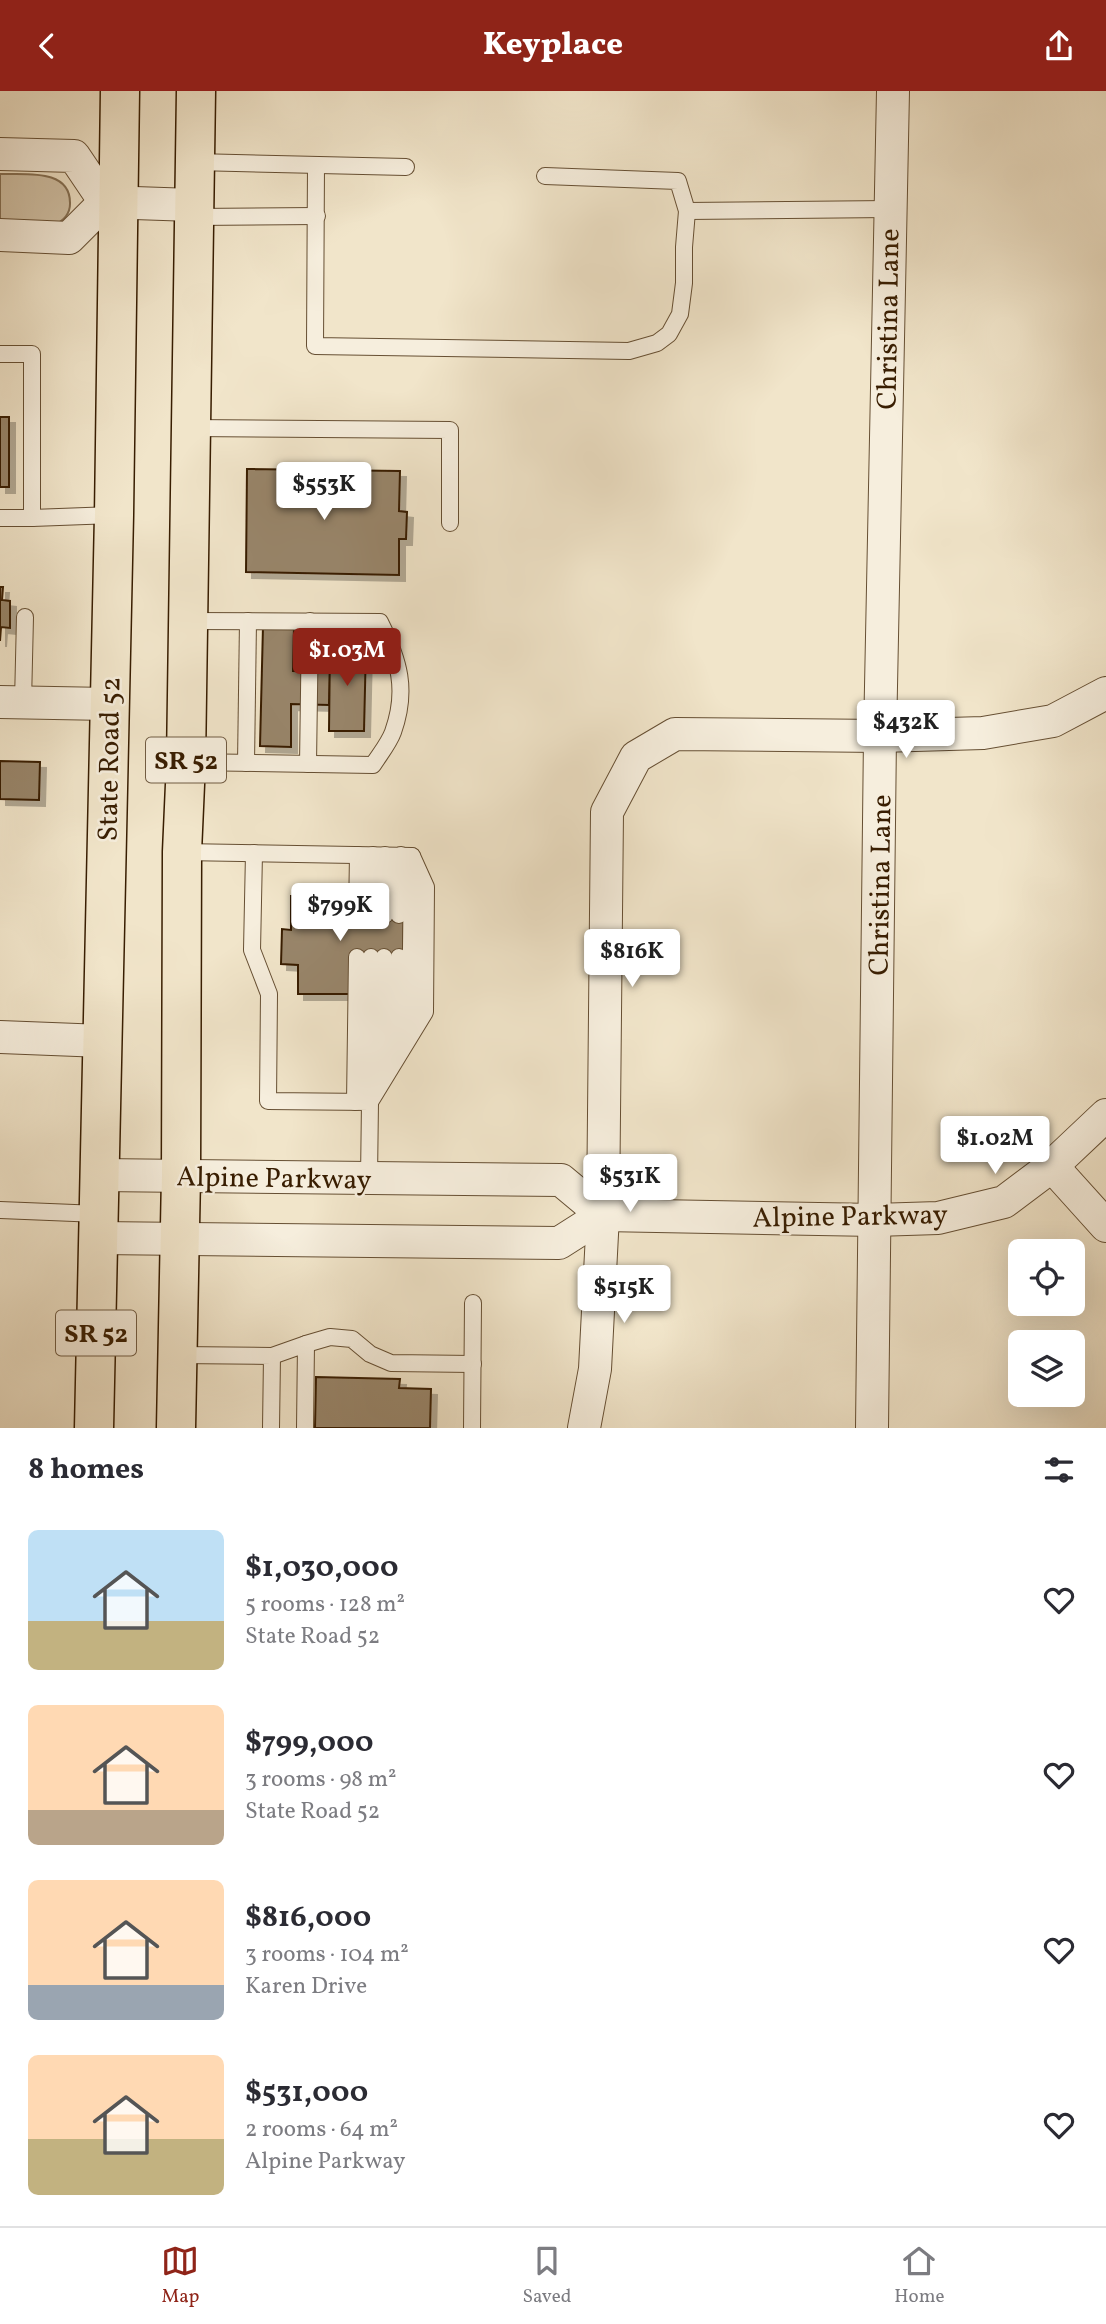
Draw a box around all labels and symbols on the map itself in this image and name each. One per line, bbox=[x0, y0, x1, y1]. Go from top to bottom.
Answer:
street label: Christina Lane bbox=[868, 228, 911, 410]
pin: $553K bbox=[275, 463, 373, 522]
pin: $1.03M bbox=[290, 629, 404, 688]
street label: State Road 52 bbox=[90, 676, 131, 842]
pin: $432K bbox=[857, 701, 955, 760]
road number: SR 52 bbox=[146, 737, 226, 783]
street label: Christina Lane bbox=[860, 794, 903, 976]
pin: $799K bbox=[291, 883, 389, 943]
pin: $816K bbox=[583, 929, 681, 989]
pin: $1.02M bbox=[938, 1117, 1052, 1176]
pin: $531K bbox=[581, 1155, 679, 1214]
street label: Alpine Parkway bbox=[176, 1158, 372, 1201]
street label: Alpine Parkway bbox=[752, 1196, 948, 1239]
pin: $515K bbox=[575, 1265, 673, 1325]
road number: SR 52 bbox=[56, 1310, 136, 1355]

